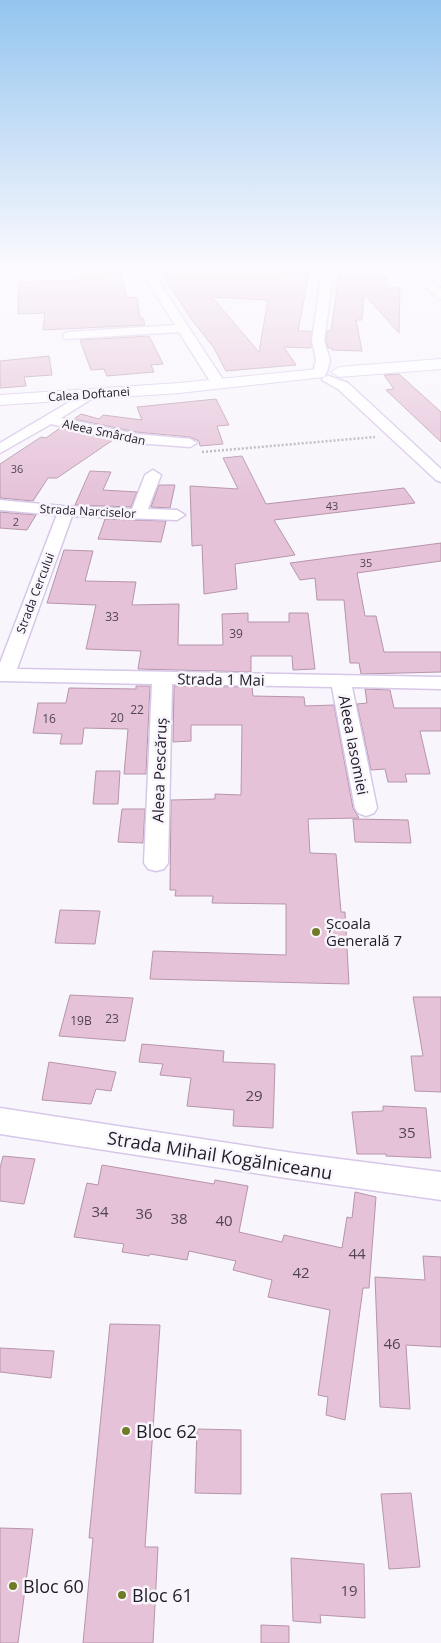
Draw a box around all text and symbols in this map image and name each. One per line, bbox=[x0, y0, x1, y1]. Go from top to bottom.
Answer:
street label: Calea Doftanei bbox=[48, 383, 130, 405]
street label: Aleea Smârdan bbox=[61, 415, 147, 449]
house number: 36 bbox=[11, 461, 23, 476]
house number: 43 bbox=[326, 498, 338, 513]
street label: Strada Narciselor bbox=[39, 500, 137, 522]
house number: 2 bbox=[13, 514, 19, 529]
street label: Strada Cercului bbox=[12, 550, 58, 636]
house number: 35 bbox=[360, 555, 372, 570]
house number: 33 bbox=[105, 608, 119, 625]
house number: 39 bbox=[229, 625, 243, 642]
street label: Strada 1 Mai bbox=[177, 668, 265, 690]
street label: Aleea Iasomiei bbox=[335, 694, 373, 796]
house number: 22 bbox=[130, 701, 144, 718]
house number: 20 bbox=[110, 709, 124, 726]
house number: 16 bbox=[42, 710, 56, 727]
street label: Aleea Pescăruș bbox=[147, 717, 171, 823]
place label: Școala Generală 7 bbox=[326, 913, 402, 950]
marker: Școala Generală 7 bbox=[310, 926, 322, 938]
house number: 23 bbox=[105, 1010, 119, 1027]
house number: 19B bbox=[70, 1012, 92, 1029]
house number: 29 bbox=[245, 1085, 263, 1105]
house number: 35 bbox=[398, 1122, 416, 1142]
street label: Strada Mihail Kogălniceanu bbox=[106, 1125, 334, 1185]
house number: 34 bbox=[91, 1201, 109, 1221]
house number: 36 bbox=[135, 1203, 153, 1223]
house number: 38 bbox=[170, 1208, 188, 1228]
house number: 40 bbox=[215, 1210, 233, 1230]
house number: 44 bbox=[348, 1243, 366, 1263]
house number: 42 bbox=[292, 1262, 310, 1282]
house number: 46 bbox=[383, 1333, 401, 1353]
place label: Bloc 62 bbox=[136, 1419, 197, 1443]
marker: Bloc 62 bbox=[120, 1425, 132, 1437]
place label: Bloc 60 bbox=[23, 1574, 84, 1598]
marker: Bloc 60 bbox=[7, 1580, 19, 1592]
house number: 19 bbox=[340, 1580, 358, 1600]
place label: Bloc 61 bbox=[132, 1583, 193, 1607]
marker: Bloc 61 bbox=[116, 1589, 128, 1601]

